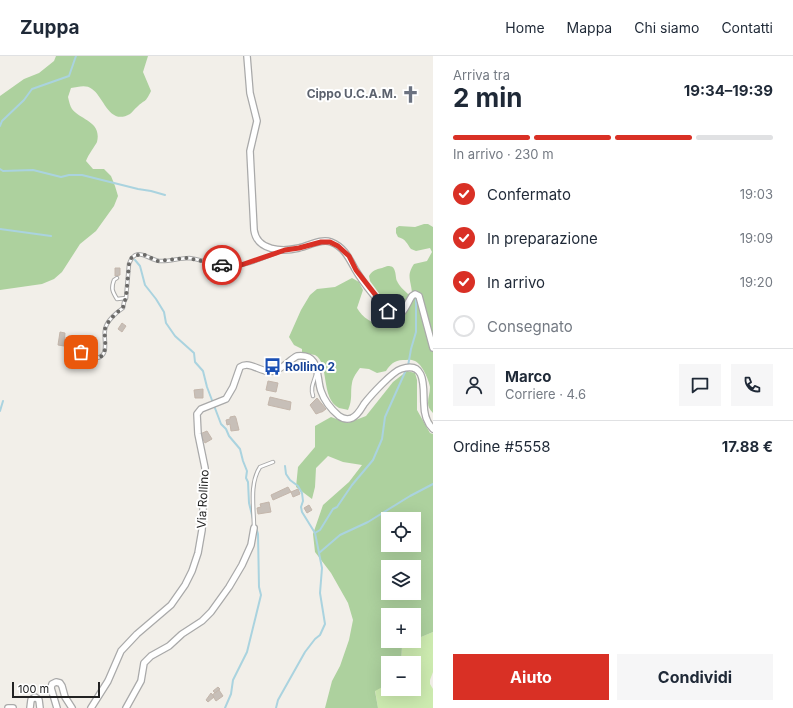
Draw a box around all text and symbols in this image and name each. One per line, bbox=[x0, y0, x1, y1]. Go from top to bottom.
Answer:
text: Zuppa bbox=[20, 16, 80, 39]
text: Home bbox=[505, 19, 545, 36]
text: Mappa bbox=[567, 19, 612, 36]
text: Chi siamo bbox=[634, 19, 699, 36]
text: Contatti bbox=[721, 19, 773, 36]
text: Arriva tra bbox=[453, 67, 510, 83]
text: 19:34–19:39 bbox=[684, 81, 773, 100]
text: 2 min bbox=[453, 82, 523, 113]
church icon: Cippo U.C.A.M. bbox=[400, 84, 420, 104]
place label: Cippo U.C.A.M. bbox=[307, 86, 397, 101]
text: In arrivo · 230 m bbox=[453, 146, 554, 162]
icon: check bbox=[453, 183, 475, 205]
text: Confermato bbox=[487, 185, 571, 204]
text: 19:03 bbox=[740, 186, 773, 202]
icon: check bbox=[453, 227, 475, 249]
text: In preparazione bbox=[487, 229, 598, 248]
text: 19:09 bbox=[740, 230, 773, 246]
courier bbox=[202, 245, 242, 285]
icon: car bbox=[211, 254, 233, 276]
icon: check bbox=[453, 271, 475, 293]
text: In arrivo bbox=[487, 273, 545, 292]
text: 19:20 bbox=[740, 274, 773, 290]
pin bbox=[371, 294, 405, 328]
icon: home bbox=[377, 300, 399, 322]
text: Consegnato bbox=[487, 317, 573, 336]
pin bbox=[64, 335, 98, 369]
icon: bag bbox=[70, 341, 92, 363]
bus stop icon: Rollino 2 bbox=[262, 357, 282, 377]
place label: Rollino 2 bbox=[285, 359, 335, 374]
button: person bbox=[453, 364, 495, 406]
button: chat bbox=[679, 364, 721, 406]
button: phone bbox=[731, 364, 773, 406]
text: Marco bbox=[505, 367, 551, 386]
text: Corriere · 4.6 bbox=[505, 386, 586, 402]
text: Ordine #5558 bbox=[453, 437, 551, 456]
text: 17.88 € bbox=[722, 437, 773, 456]
street label: Via Rollino bbox=[193, 469, 212, 529]
map controls bbox=[381, 512, 421, 696]
button: locate bbox=[381, 512, 421, 552]
button: layers bbox=[381, 560, 421, 600]
button: + bbox=[381, 608, 421, 648]
button: Aiuto bbox=[453, 654, 609, 700]
button: Condividi bbox=[617, 654, 773, 700]
button: − bbox=[381, 656, 421, 696]
scale bar bbox=[12, 680, 100, 699]
text: 100 m bbox=[18, 682, 49, 696]

